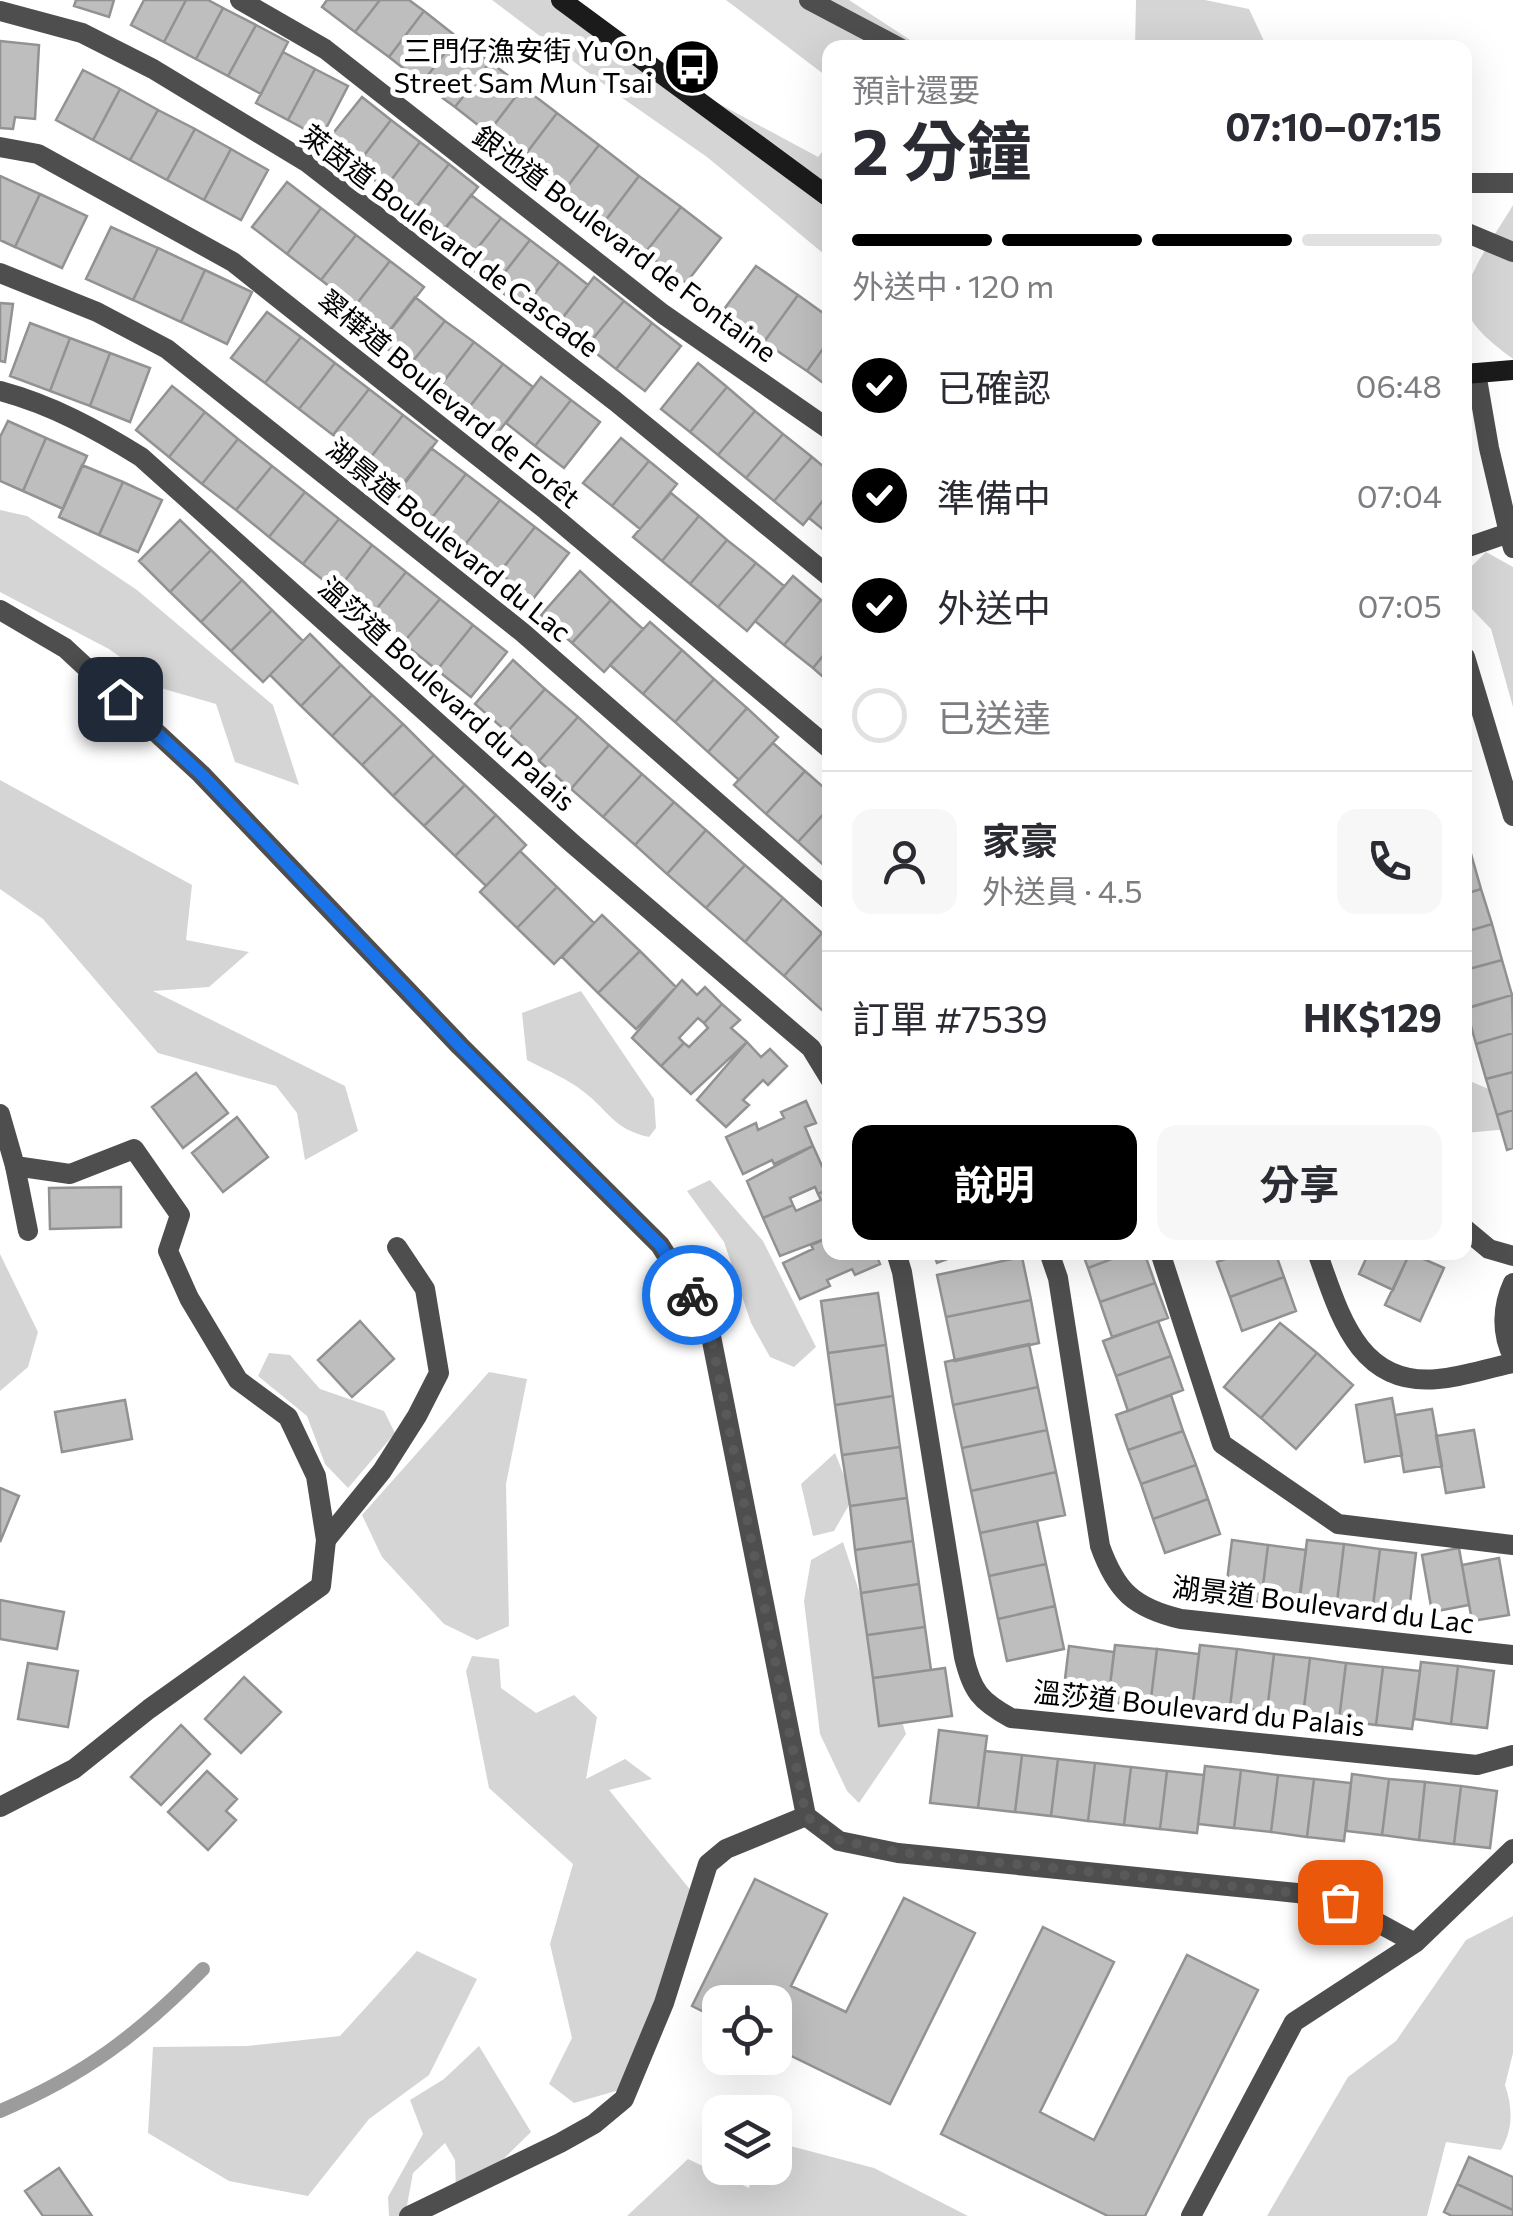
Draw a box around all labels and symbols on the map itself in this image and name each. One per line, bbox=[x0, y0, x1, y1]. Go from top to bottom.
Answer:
place label: 三門仔漁安街 Yu On Street Sam Mun Tsai bbox=[393, 33, 653, 99]
bus stop icon: 三門仔漁安街 Yu On Street Sam Mun Tsai bbox=[662, 37, 722, 97]
street label: 萊茵道 Boulevard de Cascade bbox=[295, 117, 606, 363]
street label: 銀池道 Boulevard de Fontaine bbox=[467, 118, 784, 368]
street label: 翠樺道 Boulevard de Forêt bbox=[312, 282, 588, 514]
street label: 湖景道 Boulevard du Lac bbox=[321, 430, 578, 648]
street label: 溫莎道 Boulevard du Palais bbox=[312, 569, 583, 817]
pin bbox=[78, 657, 163, 742]
courier bbox=[642, 1245, 742, 1345]
street label: 湖景道 Boulevard du Lac bbox=[1170, 1569, 1476, 1639]
street label: 溫莎道 Boulevard du Palais bbox=[1032, 1674, 1367, 1742]
pin bbox=[1298, 1860, 1383, 1945]

